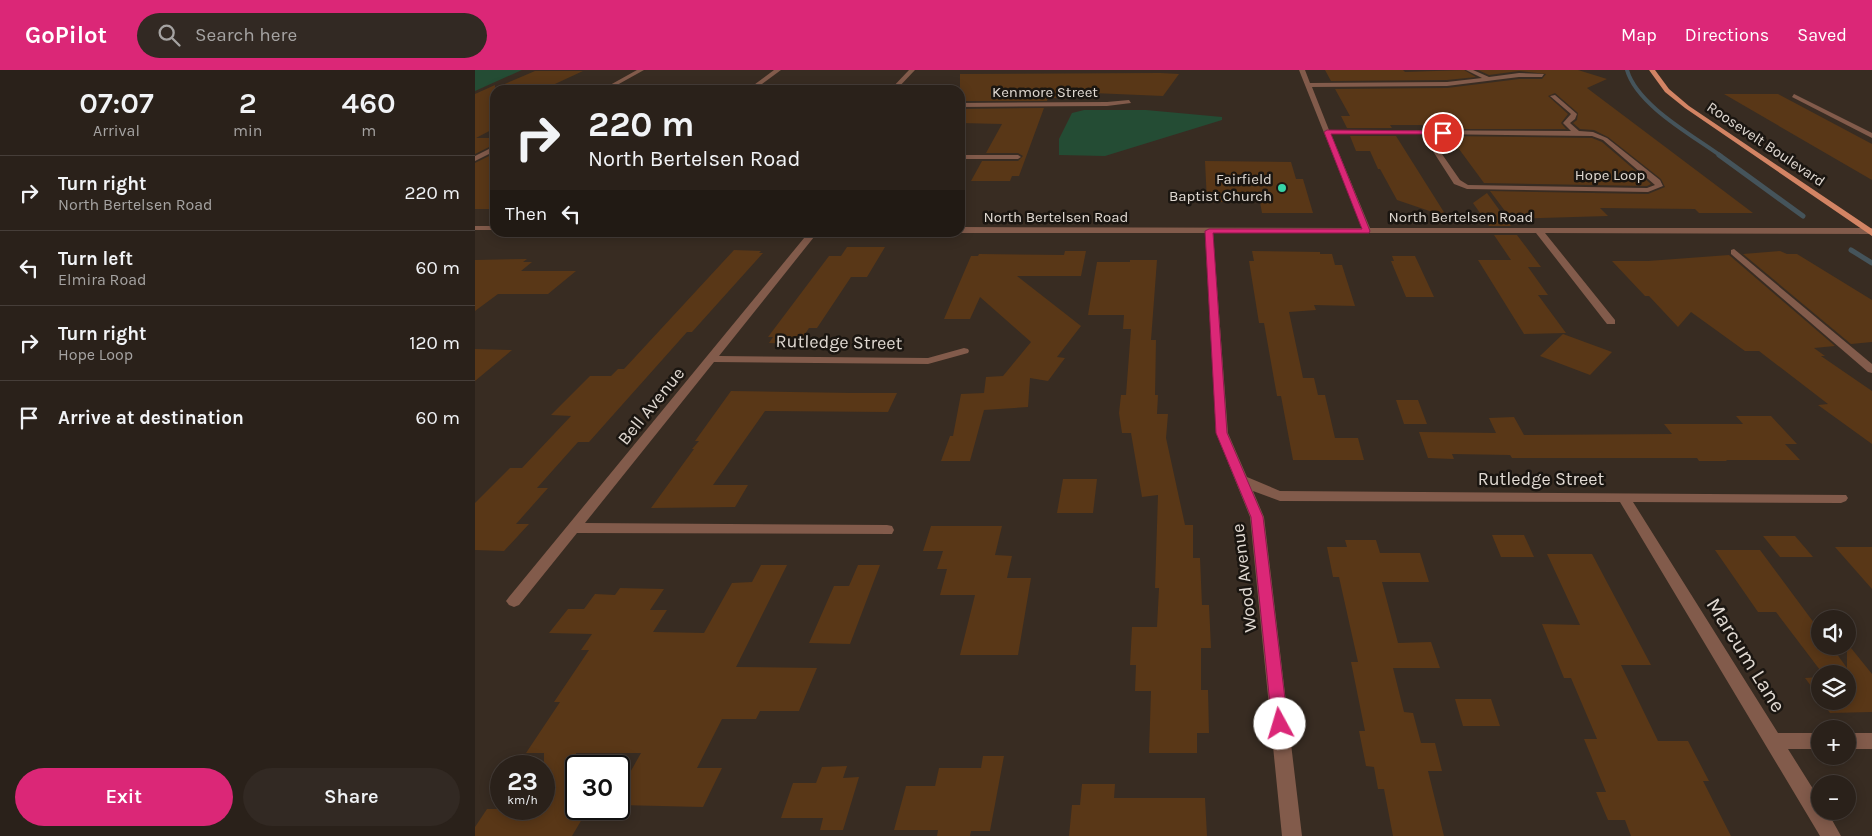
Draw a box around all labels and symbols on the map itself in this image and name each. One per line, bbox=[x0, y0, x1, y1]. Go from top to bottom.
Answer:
street label: Kenmore Street bbox=[992, 83, 1098, 101]
street label: Roosevelt Boulevard bbox=[1704, 98, 1828, 190]
pin bbox=[1422, 112, 1464, 154]
street label: Hope Loop bbox=[1575, 166, 1645, 184]
place label: Fairfield Baptist Church bbox=[1169, 170, 1272, 205]
marker: Fairfield Baptist Church bbox=[1276, 182, 1288, 194]
street label: North Bertelsen Road bbox=[984, 208, 1128, 226]
street label: North Bertelsen Road bbox=[1389, 208, 1533, 226]
street label: Rutledge Street bbox=[775, 330, 903, 354]
street label: Bell Avenue bbox=[613, 363, 689, 449]
street label: Rutledge Street bbox=[1478, 468, 1605, 490]
street label: Wood Avenue bbox=[1226, 522, 1262, 634]
street label: Marcum Lane bbox=[1701, 594, 1791, 716]
position arrow bbox=[1253, 697, 1305, 749]
speed limit sign: 30 bbox=[565, 755, 630, 820]

